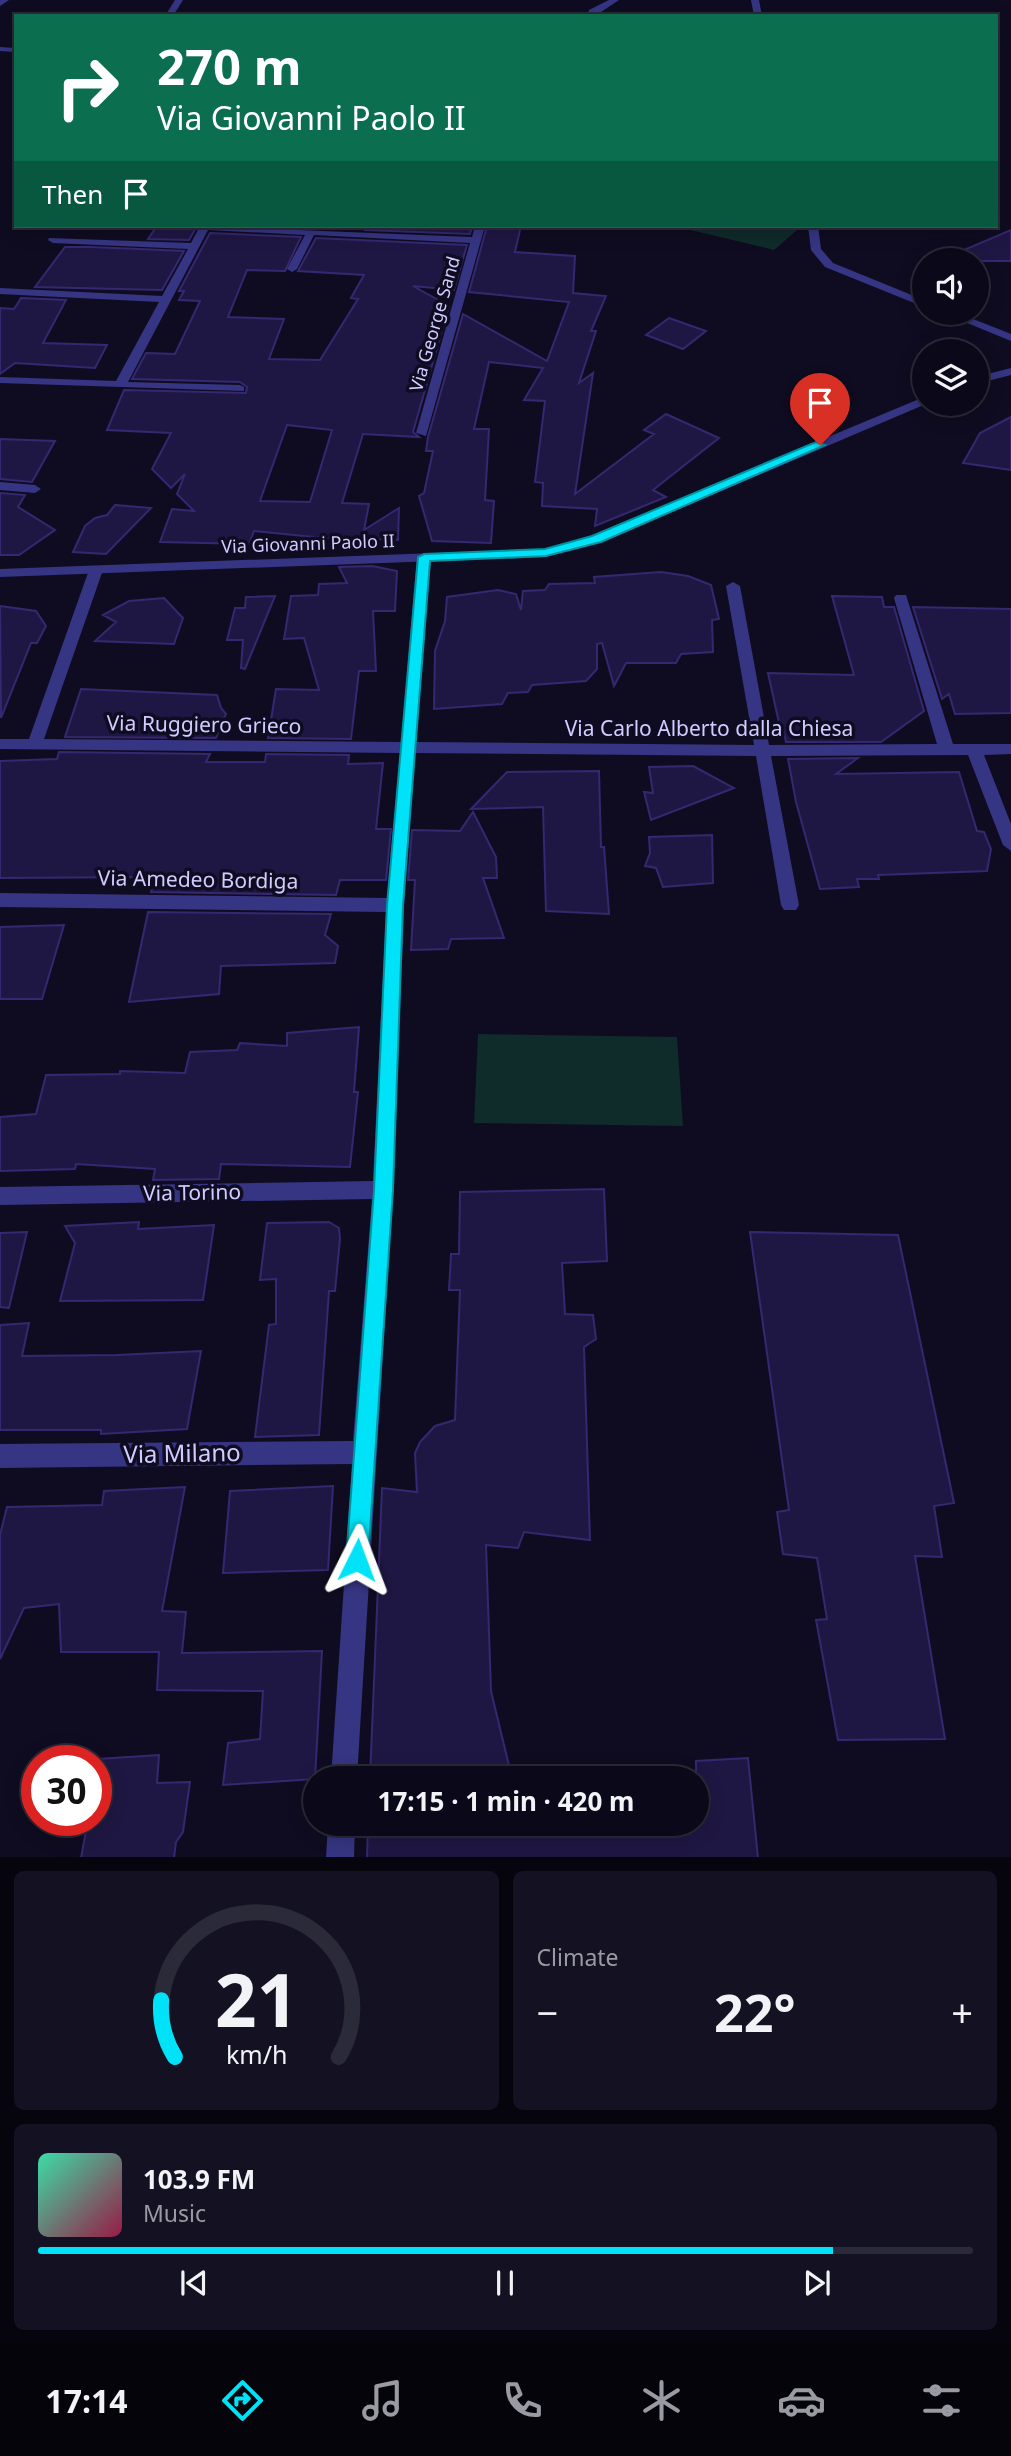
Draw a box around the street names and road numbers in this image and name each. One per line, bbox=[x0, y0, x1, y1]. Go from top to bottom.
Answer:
street label: Via George Sand bbox=[403, 253, 465, 394]
street label: Via Giovanni Paolo II bbox=[221, 528, 395, 558]
street label: Via Ruggiero Grieco bbox=[106, 708, 302, 740]
street label: Via Carlo Alberto dalla Chiesa bbox=[565, 714, 853, 742]
street label: Via Amedeo Bordiga bbox=[97, 863, 299, 895]
street label: Via Torino bbox=[143, 1177, 241, 1207]
street label: Via Milano bbox=[123, 1435, 241, 1470]

